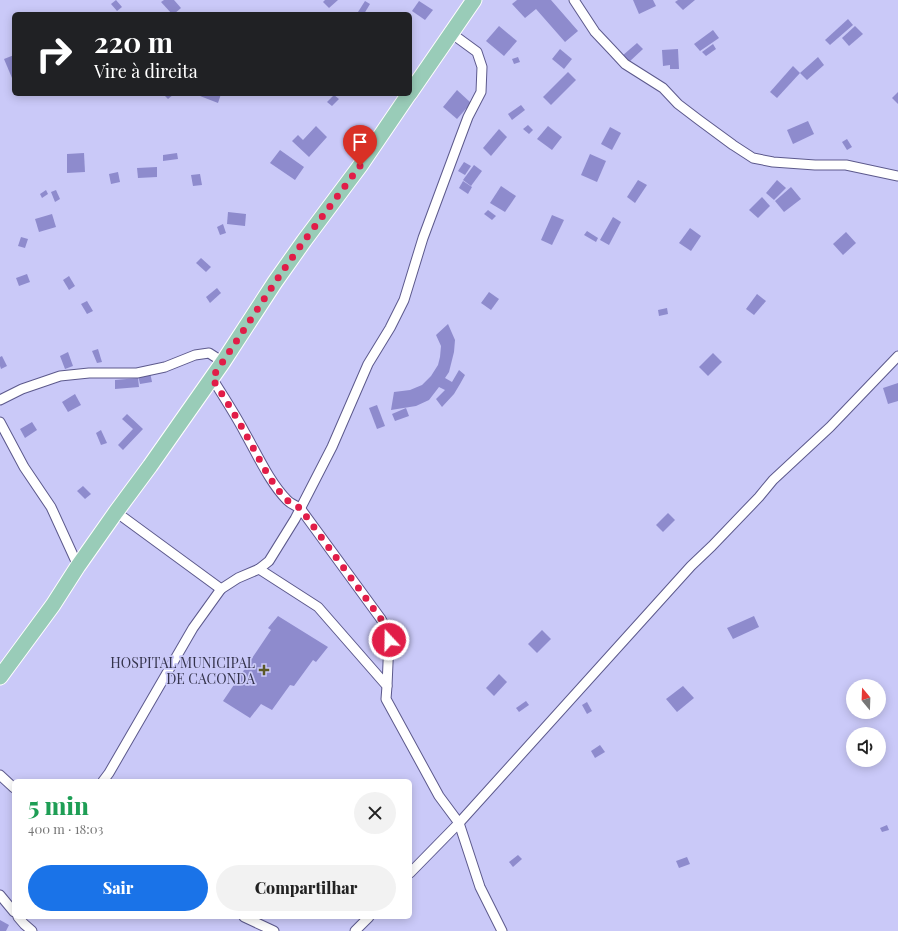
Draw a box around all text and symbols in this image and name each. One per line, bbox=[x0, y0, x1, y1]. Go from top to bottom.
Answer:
text: 220 m bbox=[94, 23, 173, 60]
icon: right bbox=[28, 28, 80, 80]
text: Vire à direita bbox=[94, 59, 198, 83]
pin bbox=[343, 125, 377, 166]
icon: arrive bbox=[349, 131, 371, 153]
position arrow bbox=[368, 619, 410, 661]
place label: HOSPITAL MUNICIPAL DE CACONDA bbox=[110, 653, 255, 688]
marker: HOSPITAL MUNICIPAL DE CACONDA bbox=[258, 664, 270, 676]
north arrow bbox=[846, 679, 886, 719]
map controls bbox=[846, 679, 886, 767]
button: sound bbox=[846, 727, 886, 767]
text: 5 min bbox=[28, 789, 89, 821]
button: close bbox=[354, 792, 396, 834]
text: 400 m · 18:03 bbox=[28, 820, 103, 837]
button: Sair bbox=[28, 865, 208, 911]
button: Compartilhar bbox=[216, 865, 396, 911]

